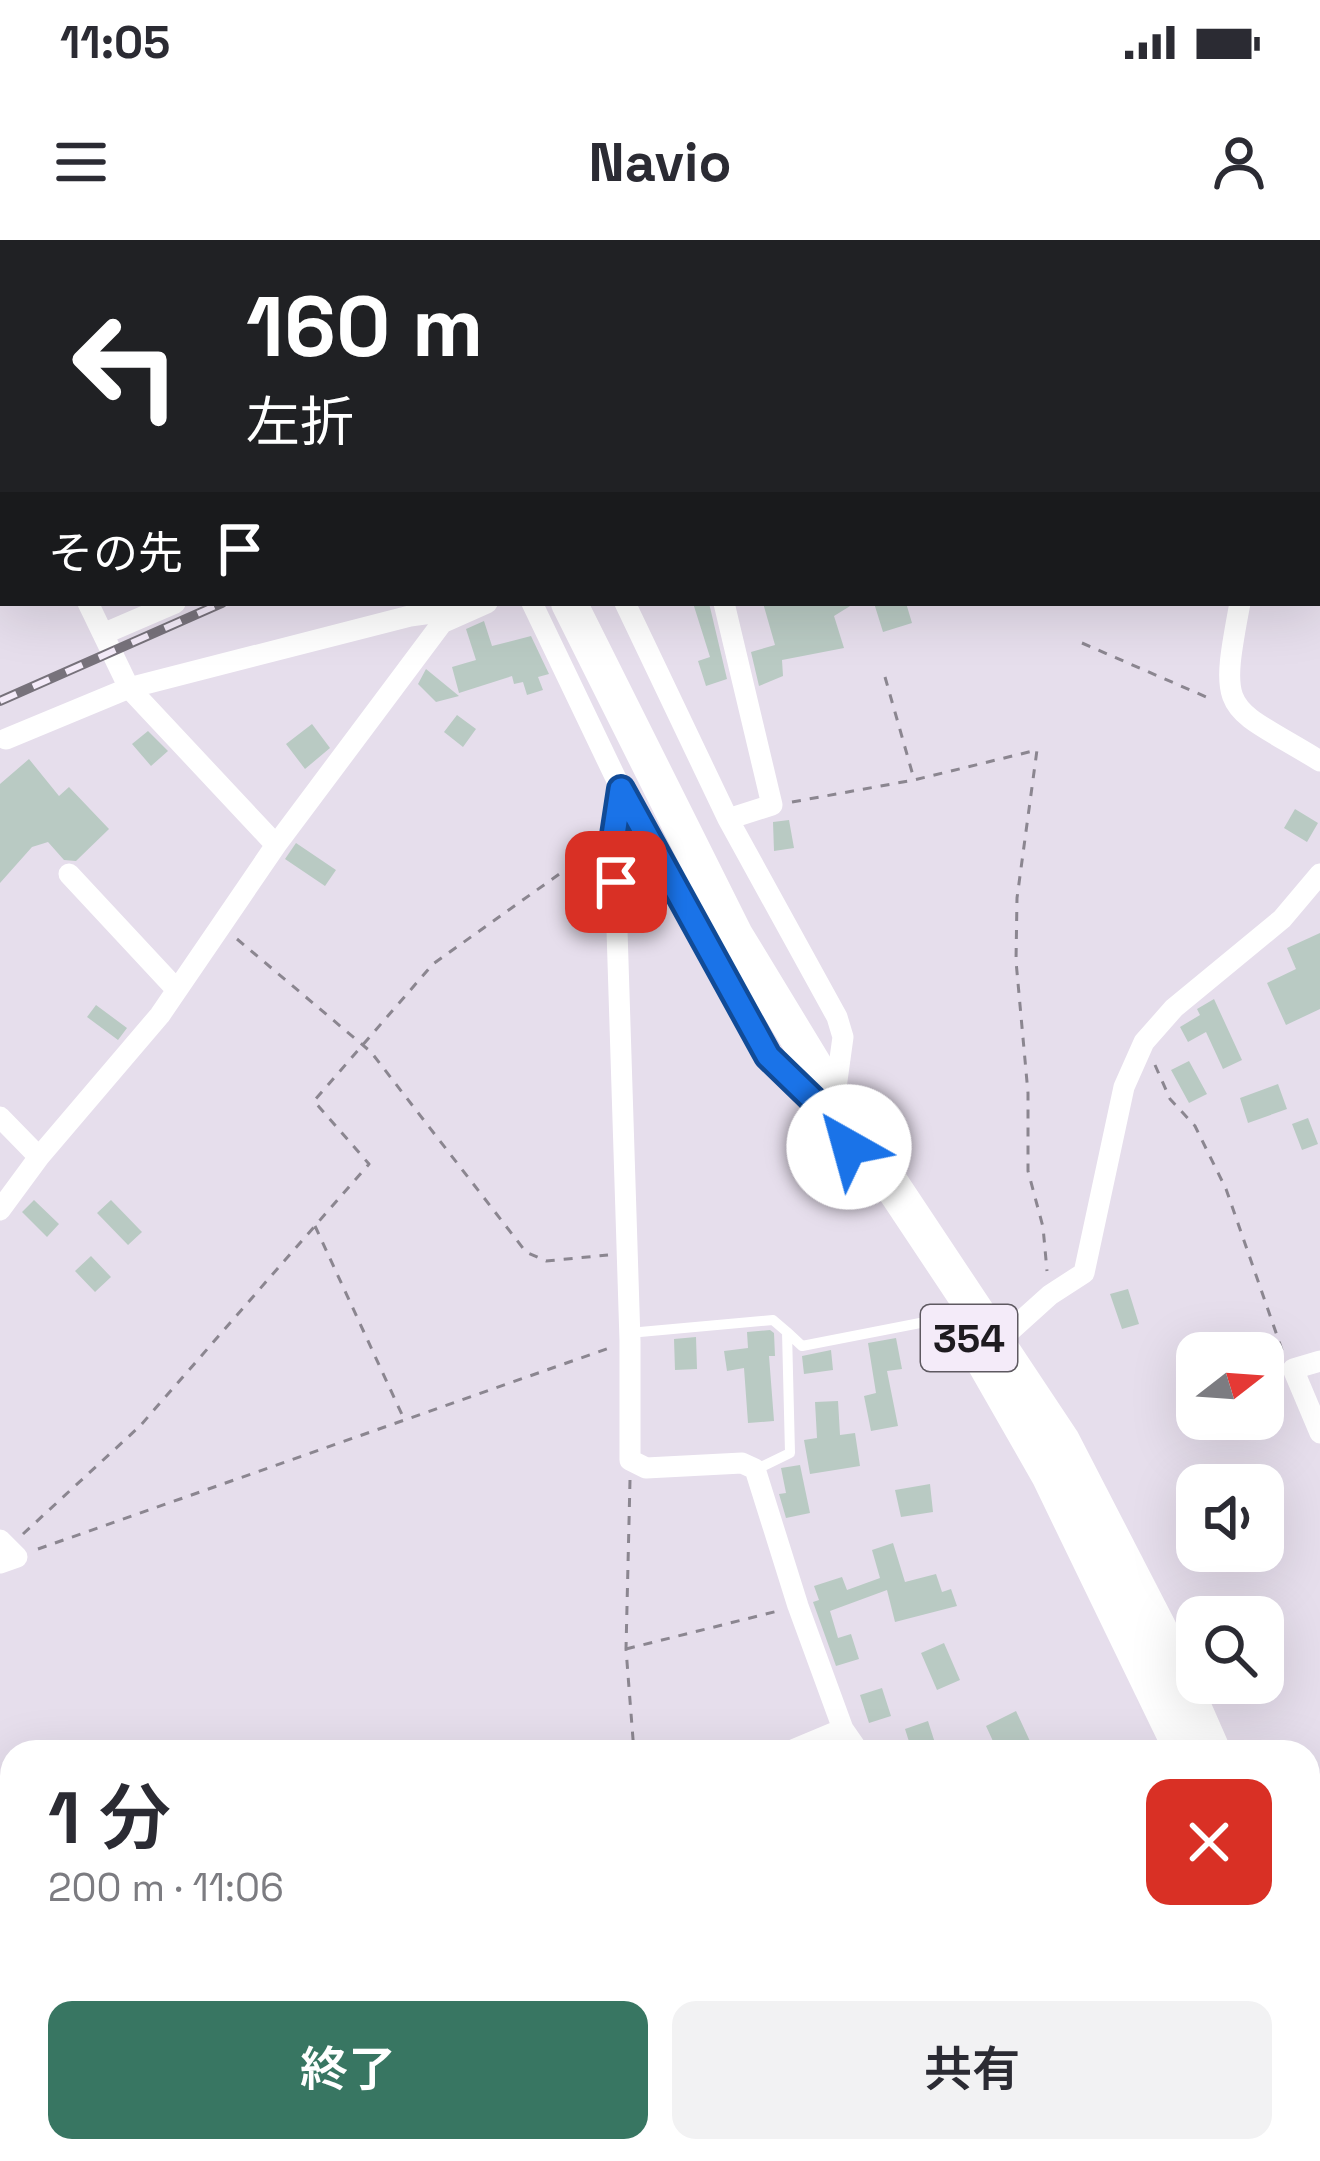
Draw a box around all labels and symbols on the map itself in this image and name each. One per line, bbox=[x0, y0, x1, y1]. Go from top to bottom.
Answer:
pin bbox=[565, 831, 667, 933]
position arrow bbox=[786, 1084, 912, 1210]
road number: 354 bbox=[921, 1305, 1017, 1371]
north arrow bbox=[1176, 1332, 1284, 1440]

